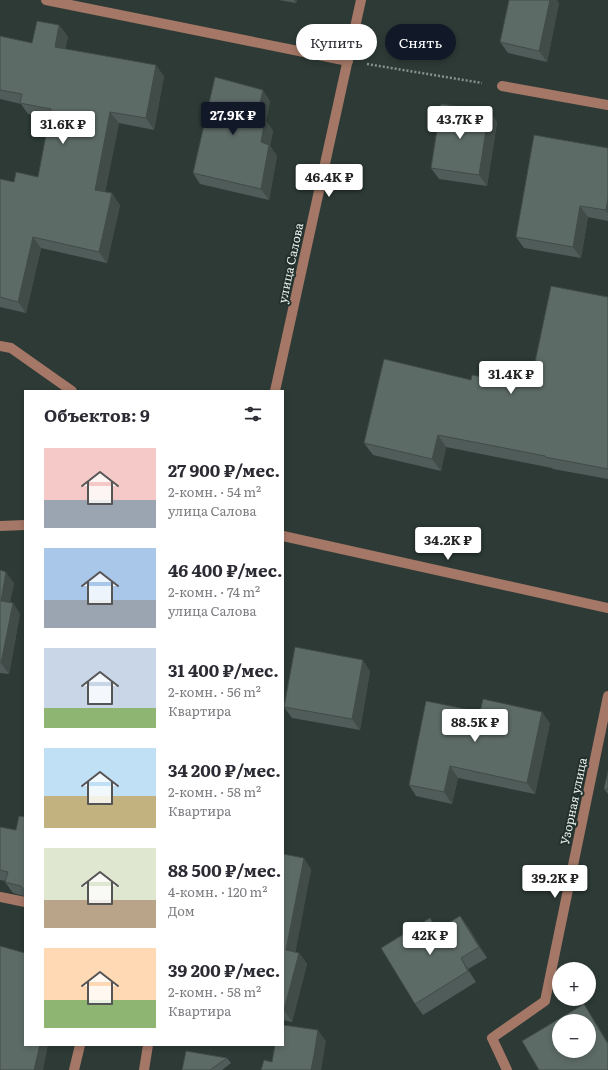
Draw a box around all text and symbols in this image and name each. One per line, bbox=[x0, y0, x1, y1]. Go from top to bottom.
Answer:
chip: Купить bbox=[296, 24, 377, 60]
chip: Снять bbox=[385, 24, 456, 60]
pin: 27.9K ₽ bbox=[196, 102, 270, 136]
text: 27.9K ₽ bbox=[210, 105, 256, 124]
pin: 43.7K ₽ bbox=[423, 106, 497, 140]
text: 43.7K ₽ bbox=[437, 109, 483, 128]
pin: 31.6K ₽ bbox=[26, 111, 100, 145]
text: 31.6K ₽ bbox=[40, 114, 86, 133]
pin: 46.4K ₽ bbox=[292, 164, 366, 198]
text: 46.4K ₽ bbox=[305, 167, 353, 186]
street label: улица Салова bbox=[273, 221, 307, 305]
pin: 31.4K ₽ bbox=[474, 361, 548, 395]
text: 31.4K ₽ bbox=[488, 364, 534, 383]
text: Объектов: 9 bbox=[44, 402, 150, 427]
icon: filters bbox=[242, 403, 264, 425]
text: 27 900 ₽/мес. bbox=[168, 457, 280, 482]
icon: home bbox=[76, 464, 124, 512]
text: 2-комн. · 54 m² bbox=[168, 482, 261, 501]
text: улица Салова bbox=[168, 501, 257, 520]
pin: 34.2K ₽ bbox=[411, 527, 485, 561]
text: 34.2K ₽ bbox=[424, 530, 472, 549]
text: 46 400 ₽/мес. bbox=[168, 557, 283, 582]
icon: home bbox=[76, 564, 124, 612]
text: 2-комн. · 74 m² bbox=[168, 582, 260, 601]
text: улица Салова bbox=[168, 601, 257, 620]
text: 31 400 ₽/мес. bbox=[168, 657, 279, 682]
icon: home bbox=[76, 664, 124, 712]
text: 2-комн. · 56 m² bbox=[168, 682, 261, 701]
text: Квартира bbox=[168, 701, 231, 720]
pin: 88.5K ₽ bbox=[438, 709, 512, 743]
text: 88.5K ₽ bbox=[451, 712, 499, 731]
street label: Узорная улица bbox=[555, 755, 591, 846]
text: 34 200 ₽/мес. bbox=[168, 757, 281, 782]
icon: home bbox=[76, 764, 124, 812]
text: 2-комн. · 58 m² bbox=[168, 782, 261, 801]
text: Квартира bbox=[168, 801, 231, 820]
text: 88 500 ₽/мес. bbox=[168, 857, 281, 882]
icon: home bbox=[76, 864, 124, 912]
pin: 39.2K ₽ bbox=[518, 865, 592, 899]
text: 39.2K ₽ bbox=[531, 868, 579, 887]
text: 4-комн. · 120 m² bbox=[168, 882, 267, 901]
text: Дом bbox=[168, 901, 195, 920]
pin: 42K ₽ bbox=[402, 922, 458, 956]
text: 42K ₽ bbox=[412, 925, 448, 944]
text: 39 200 ₽/мес. bbox=[168, 957, 280, 982]
map controls bbox=[552, 962, 596, 1058]
button: + bbox=[552, 962, 596, 1006]
icon: home bbox=[76, 964, 124, 1012]
text: 2-комн. · 58 m² bbox=[168, 982, 261, 1001]
text: Квартира bbox=[168, 1001, 231, 1020]
button: − bbox=[552, 1014, 596, 1058]

